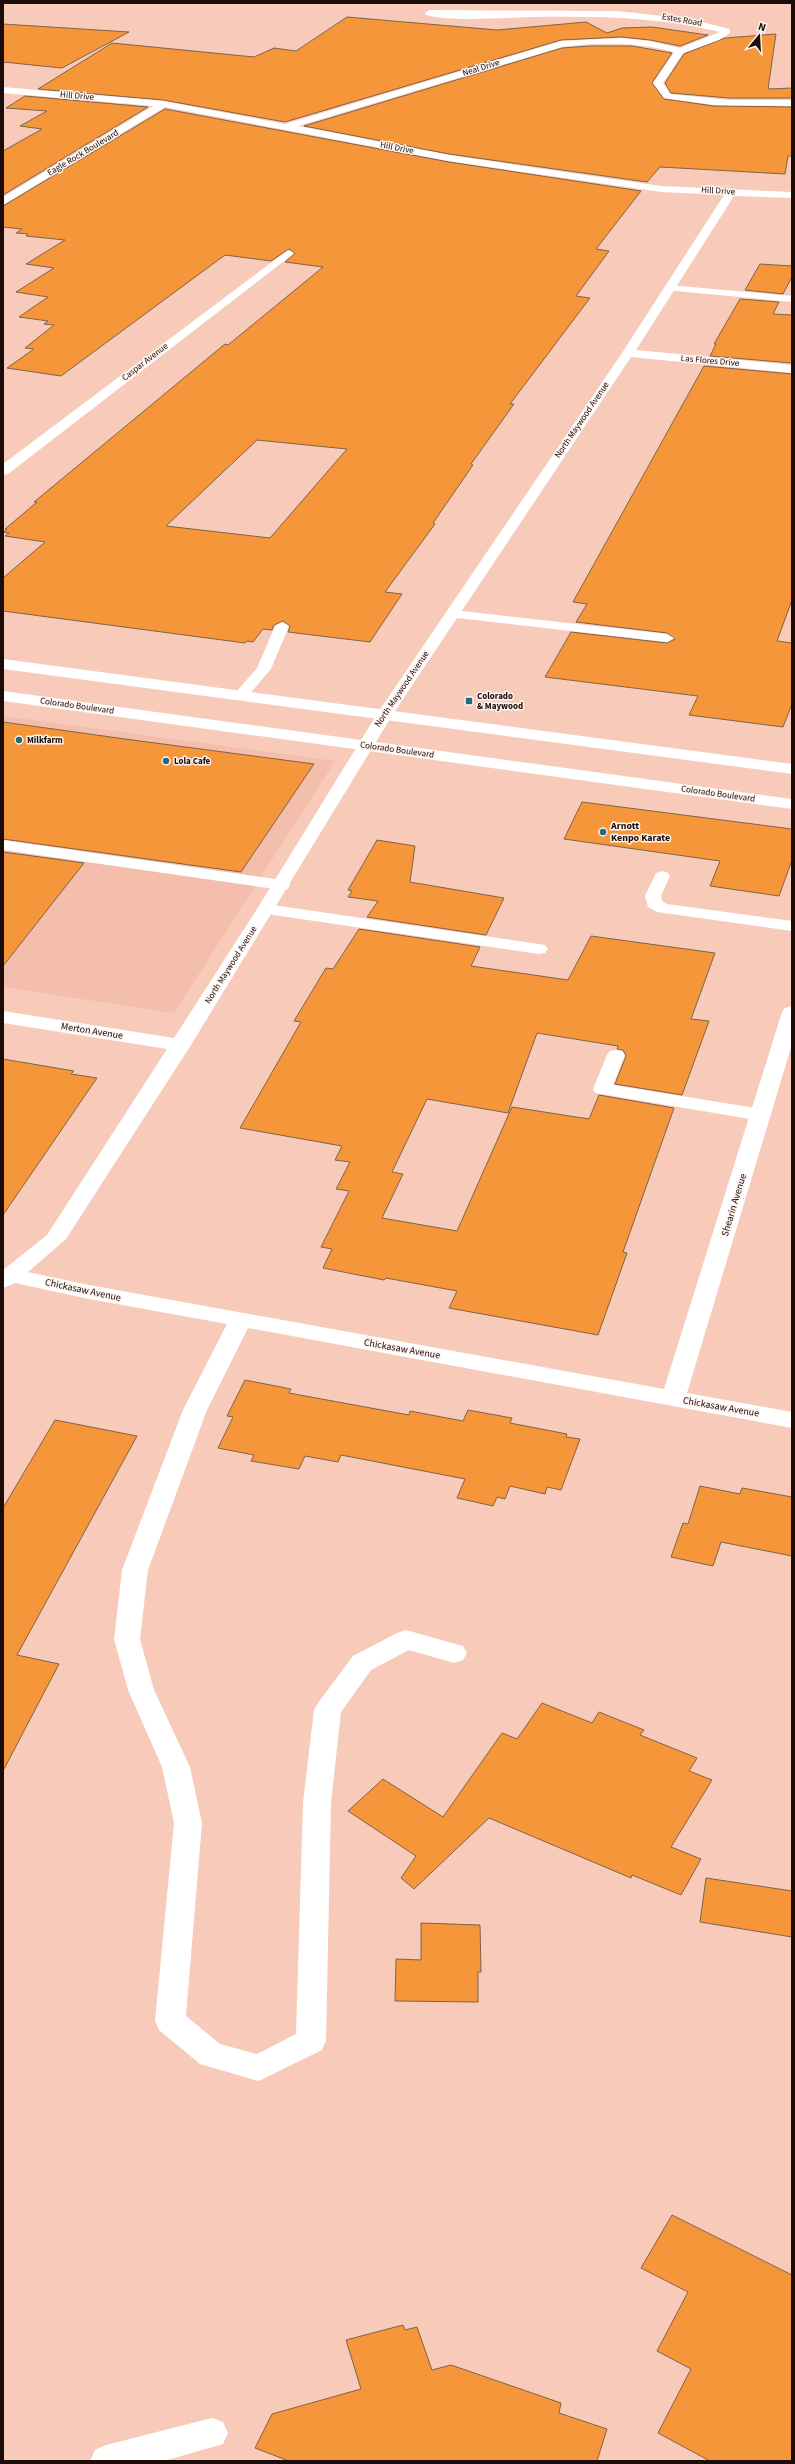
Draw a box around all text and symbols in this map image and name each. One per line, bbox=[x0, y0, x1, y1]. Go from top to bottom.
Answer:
street label: Estes Road bbox=[661, 10, 703, 30]
north arrow bbox=[739, 16, 779, 56]
text: N bbox=[756, 19, 768, 35]
street label: Neal Drive bbox=[461, 56, 502, 80]
street label: Hill Drive bbox=[60, 88, 95, 104]
street label: Eagle Rock Boulevard bbox=[45, 127, 121, 179]
street label: Hill Drive bbox=[379, 138, 415, 158]
street label: Hill Drive bbox=[701, 184, 736, 198]
street label: Caspar Avenue bbox=[119, 339, 171, 384]
street label: Las Flores Drive bbox=[680, 352, 740, 370]
street label: North Maywood Avenue bbox=[552, 379, 613, 461]
street label: North Maywood Avenue bbox=[372, 648, 433, 730]
place label: Colorado & Maywood bbox=[477, 690, 523, 713]
street label: Colorado Boulevard bbox=[39, 694, 115, 718]
marker: Colorado & Maywood bbox=[464, 696, 474, 706]
place label: Milkfarm bbox=[27, 734, 63, 747]
marker: Milkfarm bbox=[14, 735, 24, 745]
street label: Colorado Boulevard bbox=[359, 738, 435, 762]
place label: Lola Cafe bbox=[174, 755, 211, 768]
marker: Lola Cafe bbox=[161, 756, 171, 766]
street label: Colorado Boulevard bbox=[680, 782, 756, 806]
place label: Arnott Kenpo Karate bbox=[610, 819, 670, 845]
marker: Arnott Kenpo Karate bbox=[598, 827, 608, 837]
street label: North Maywood Avenue bbox=[202, 923, 261, 1006]
street label: Merton Avenue bbox=[60, 1019, 124, 1043]
street label: Shearin Avenue bbox=[718, 1172, 750, 1238]
street label: Chickasaw Avenue bbox=[44, 1275, 122, 1305]
street label: Chickasaw Avenue bbox=[363, 1335, 441, 1363]
street label: Chickasaw Avenue bbox=[682, 1393, 760, 1421]

